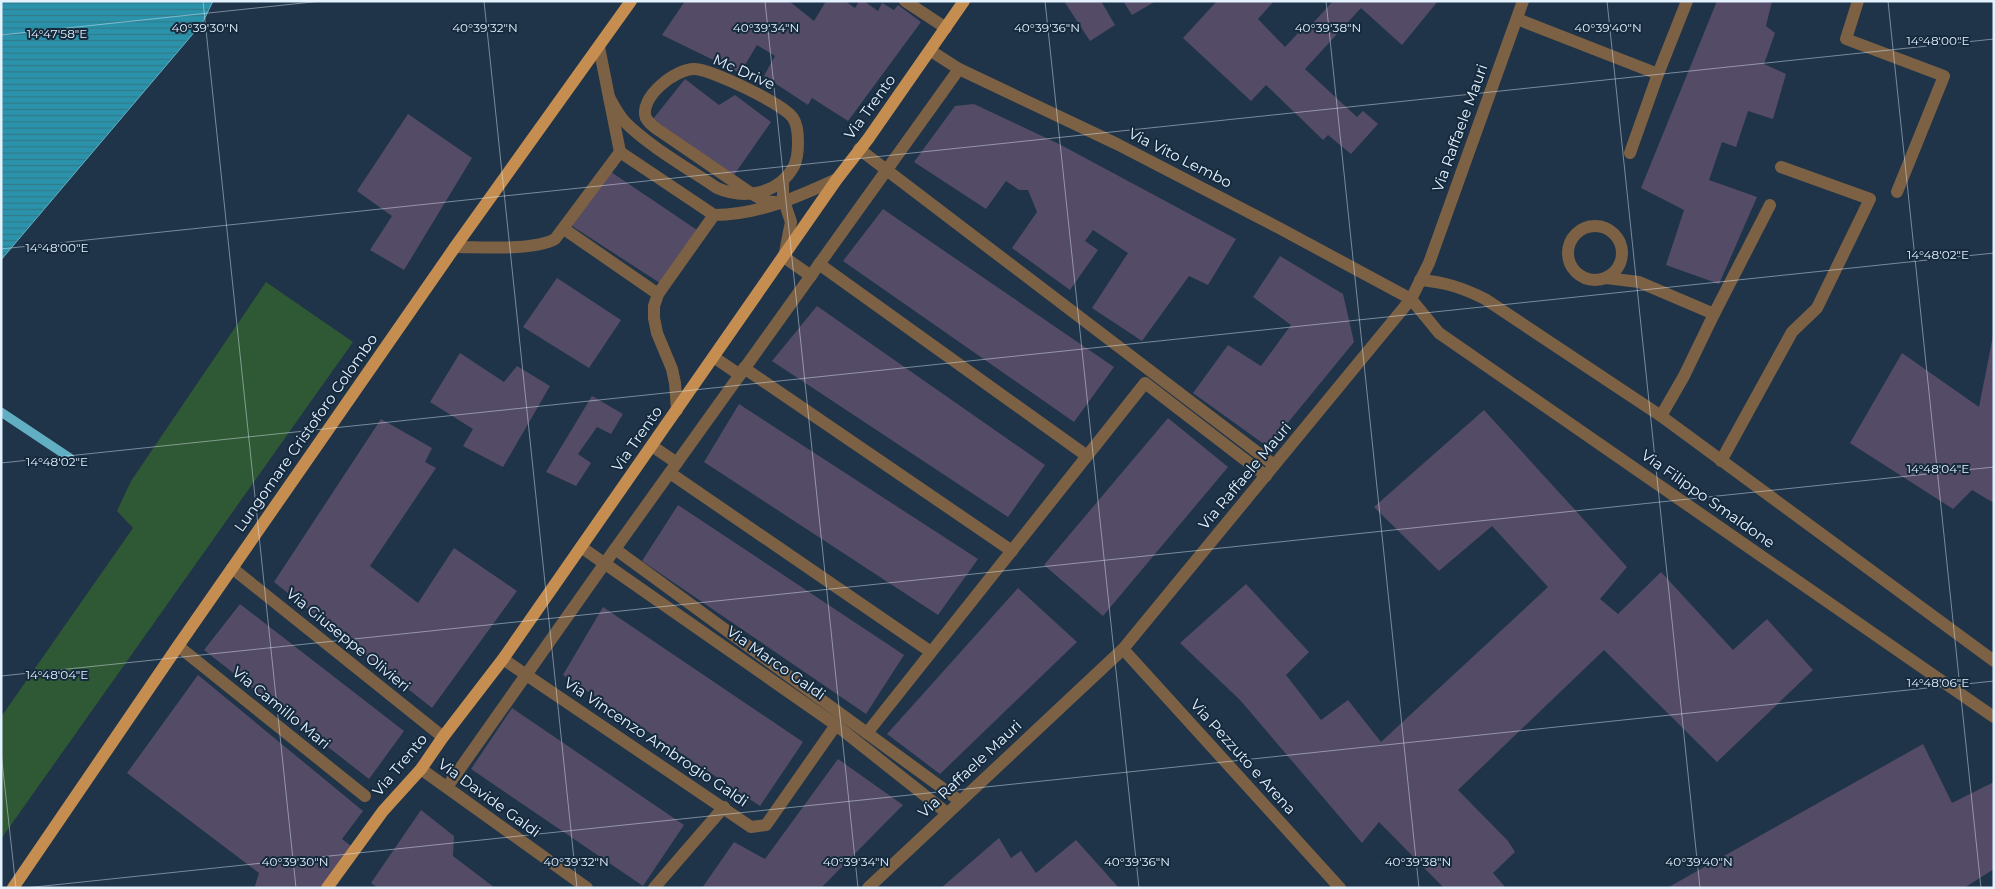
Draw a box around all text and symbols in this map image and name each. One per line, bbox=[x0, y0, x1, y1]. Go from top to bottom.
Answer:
text: 40°39'30"N bbox=[172, 20, 238, 35]
text: 40°39'32"N bbox=[452, 20, 518, 35]
text: 40°39'34"N bbox=[733, 20, 799, 35]
text: 40°39'36"N bbox=[1014, 20, 1080, 35]
text: 40°39'38"N bbox=[1295, 20, 1361, 35]
text: 40°39'40"N bbox=[1574, 20, 1642, 35]
text: 14°47'58"E bbox=[27, 26, 87, 41]
text: 14°48'00"E bbox=[1906, 33, 1970, 48]
street label: Mc Drive bbox=[710, 49, 778, 94]
street label: Via Raffaele Mauri bbox=[1428, 61, 1492, 194]
street label: Via Trento bbox=[840, 71, 900, 143]
street label: Via Vito Lembo bbox=[1125, 123, 1235, 192]
text: 14°48'00"E bbox=[25, 240, 89, 255]
text: 14°48'02"E bbox=[1907, 247, 1969, 262]
street label: Lungomare Cristoforo Colombo bbox=[230, 330, 381, 535]
street label: Via Trento bbox=[607, 402, 666, 475]
street label: Via Raffaele Mauri bbox=[1194, 418, 1295, 533]
street label: Via Filippo Smaldone bbox=[1638, 445, 1779, 552]
text: 14°48'02"E bbox=[26, 454, 88, 469]
text: 14°48'04"E bbox=[1907, 461, 1969, 476]
street label: Via Giuseppe Olivieri bbox=[282, 584, 414, 696]
street label: Via Marco Galdi bbox=[723, 621, 829, 704]
street label: Via Camillo Mari bbox=[228, 662, 334, 753]
text: 14°48'04"E bbox=[26, 667, 88, 682]
street label: Via Vincenzo Ambrogio Galdi bbox=[561, 673, 752, 810]
text: 14°48'06"E bbox=[1907, 675, 1969, 690]
street label: Via Pezzuto e Arena bbox=[1187, 695, 1300, 818]
street label: Via Raffaele Mauri bbox=[914, 716, 1025, 822]
street label: Via Trento bbox=[368, 730, 431, 800]
street label: Via Davide Galdi bbox=[434, 754, 544, 841]
text: 40°39'30"N bbox=[262, 854, 328, 869]
text: 40°39'32"N bbox=[543, 854, 609, 869]
text: 40°39'34"N bbox=[823, 854, 889, 869]
text: 40°39'36"N bbox=[1104, 854, 1170, 869]
text: 40°39'38"N bbox=[1385, 854, 1451, 869]
text: 40°39'40"N bbox=[1665, 854, 1733, 869]

